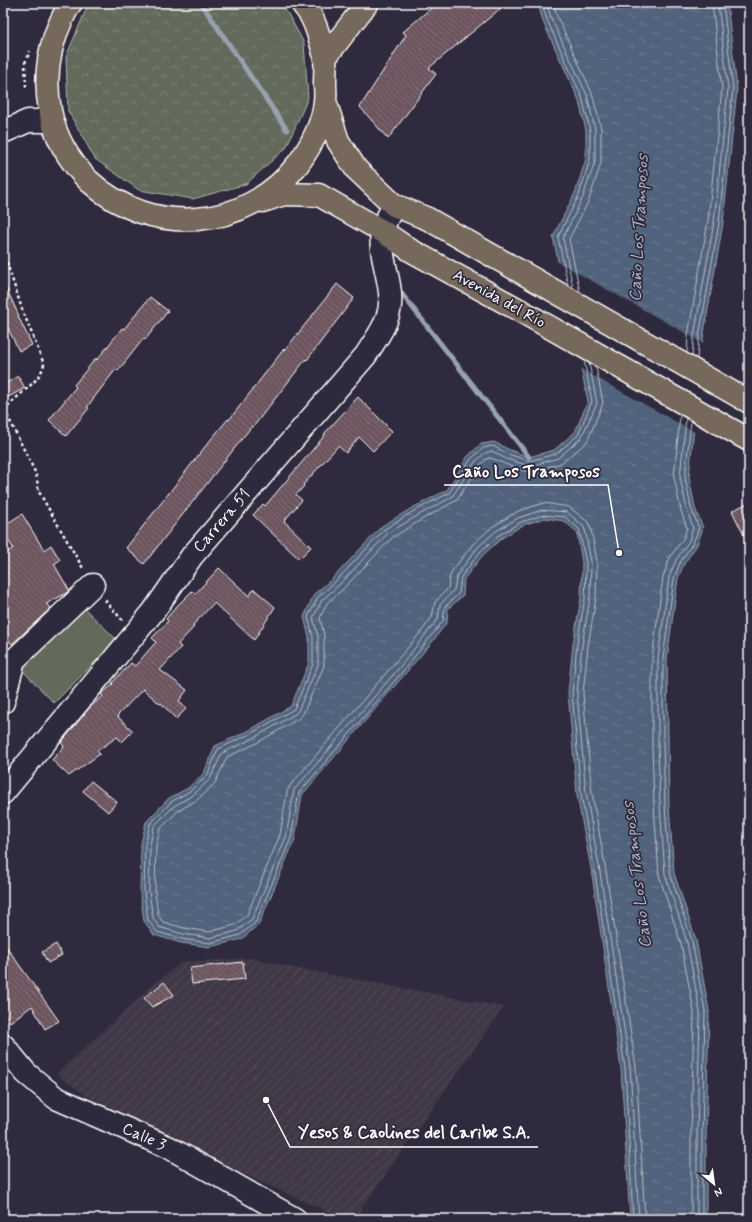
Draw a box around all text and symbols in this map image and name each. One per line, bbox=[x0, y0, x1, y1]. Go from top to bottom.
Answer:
water label: Caño Los Tramposos bbox=[624, 152, 654, 302]
street label: Avenida del Río bbox=[449, 265, 549, 333]
callout: Caño Los Tramposos bbox=[444, 456, 608, 485]
text: Caño Los Tramposos bbox=[452, 461, 600, 483]
street label: Carrera 51 bbox=[189, 485, 255, 557]
water label: Caño Los Tramposos bbox=[617, 799, 657, 950]
street label: Calle 3 bbox=[119, 1118, 169, 1156]
callout: Yesos & Caolines del Caribe S.A. bbox=[290, 1118, 538, 1147]
text: Yesos & Caolines del Caribe S.A. bbox=[298, 1122, 531, 1144]
north arrow bbox=[694, 1164, 734, 1204]
text: N bbox=[712, 1184, 725, 1200]

